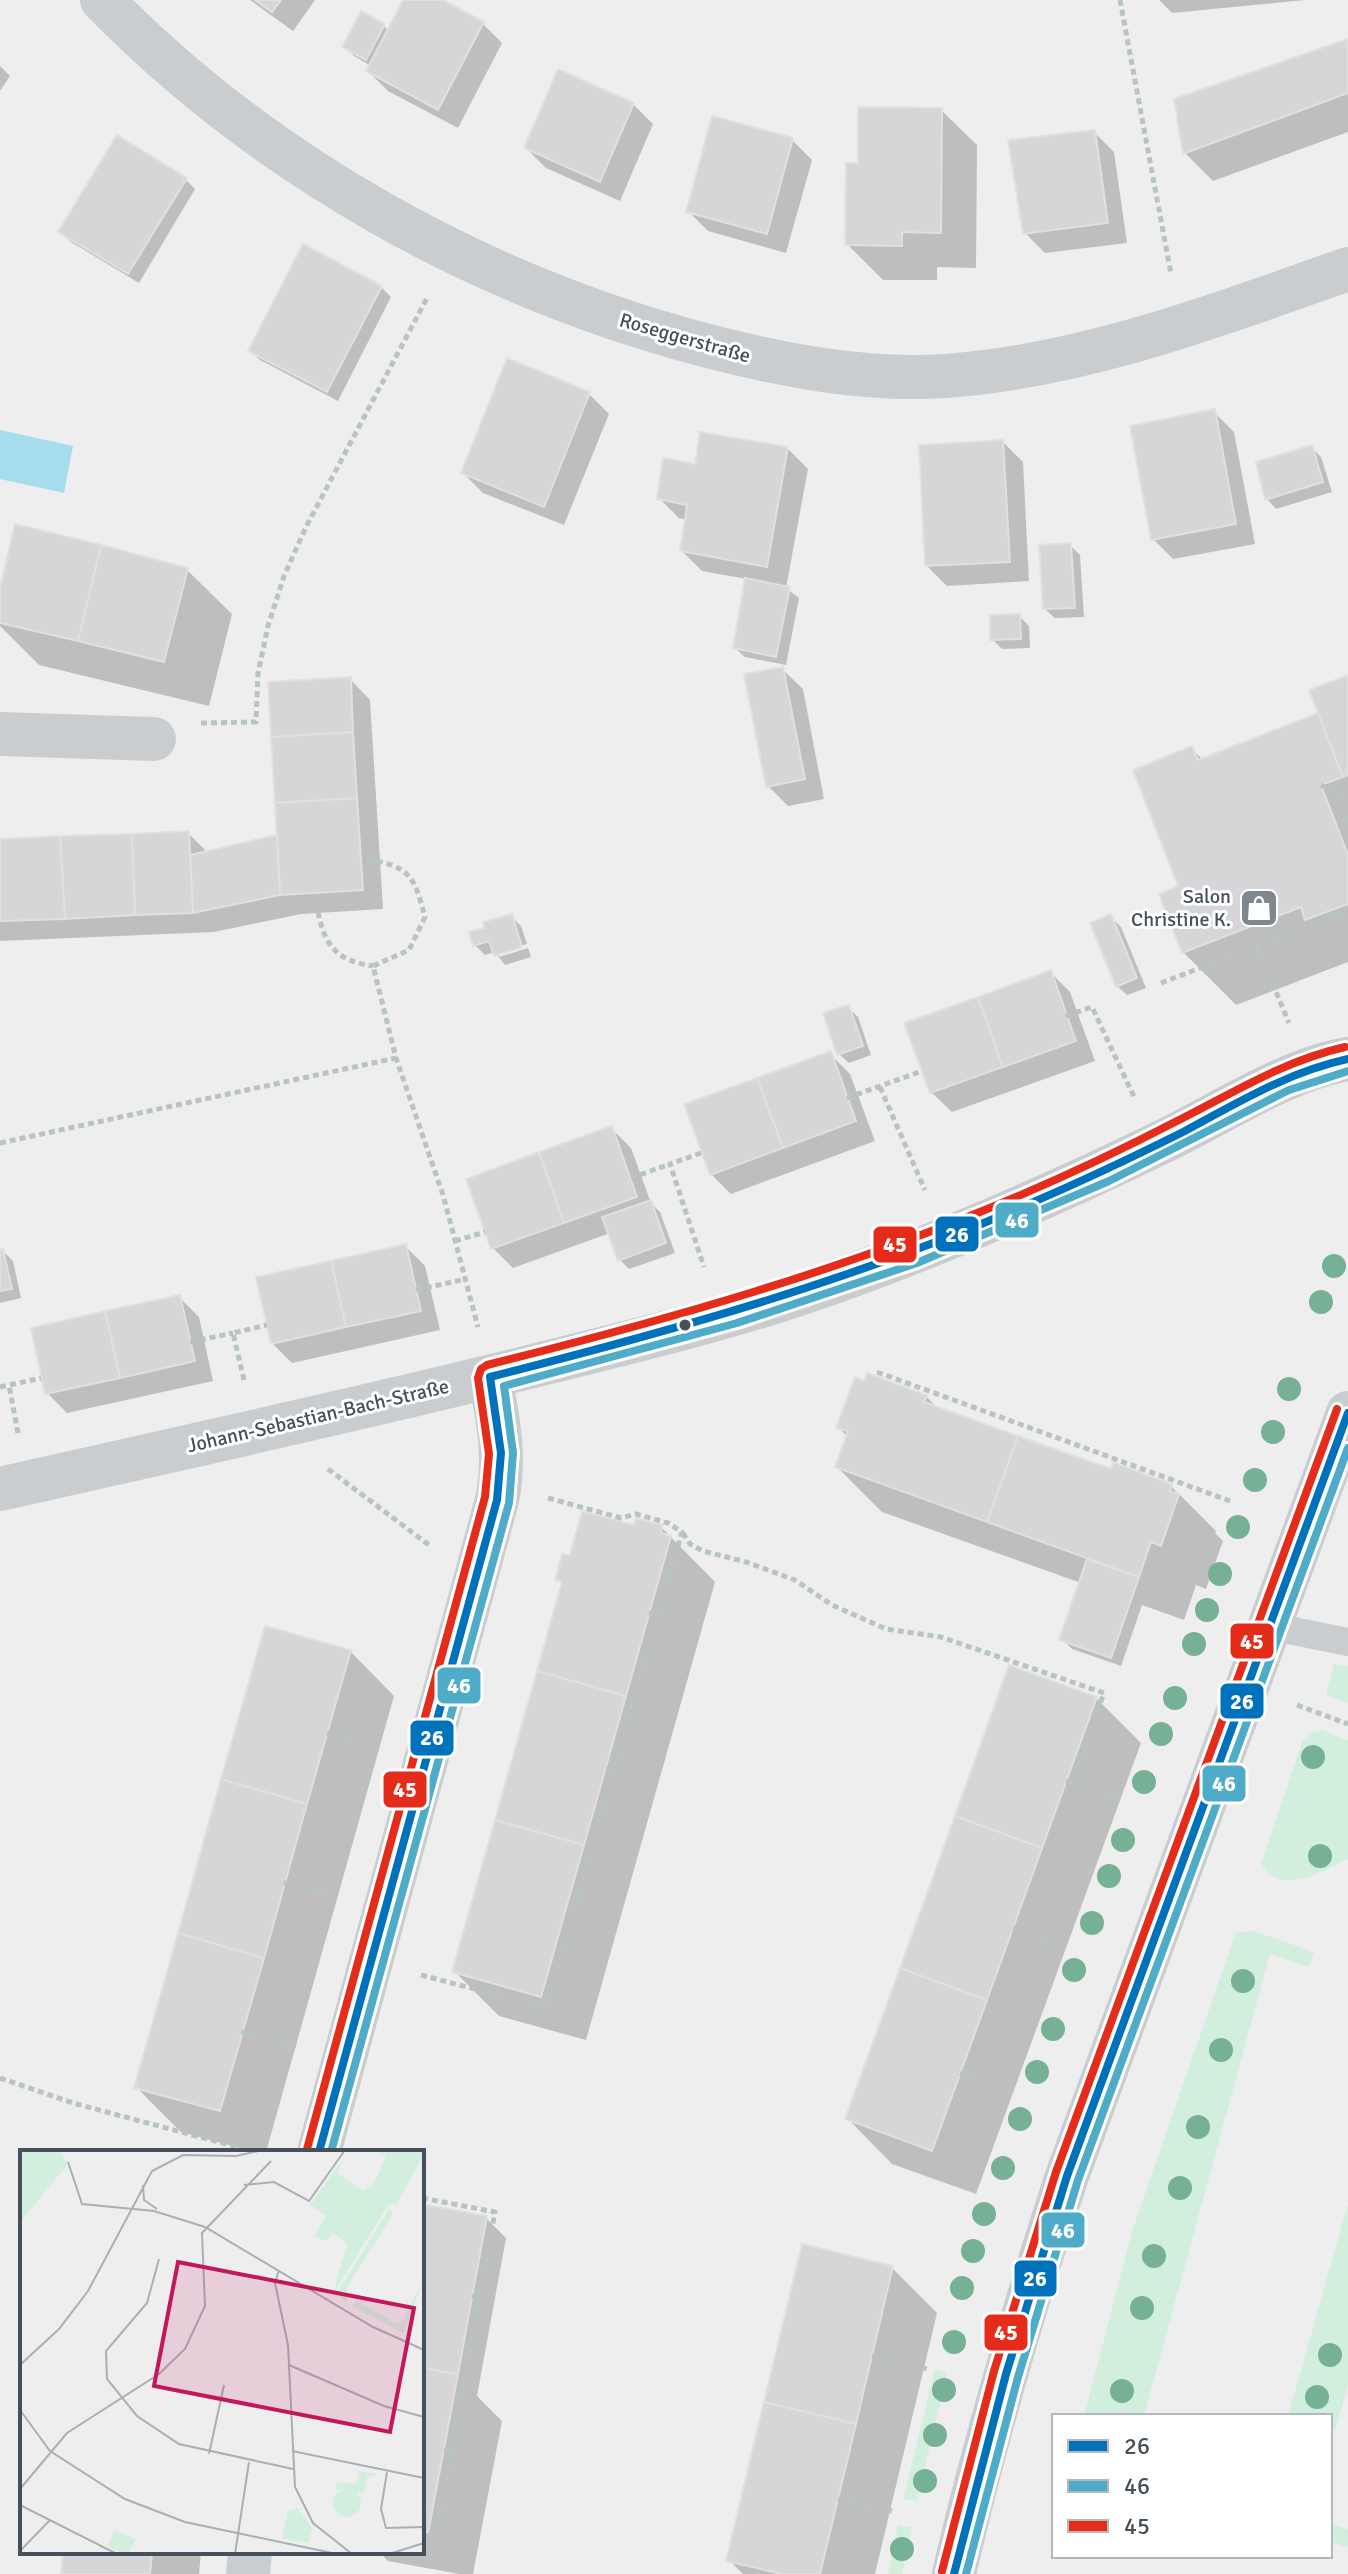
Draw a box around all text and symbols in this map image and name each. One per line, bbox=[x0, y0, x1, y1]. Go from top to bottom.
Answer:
street label: Roseggerstraße bbox=[617, 307, 753, 369]
place label: Salon Christine K. bbox=[1131, 884, 1231, 932]
shop icon: Salon Christine K. bbox=[1238, 887, 1280, 929]
line badge: 46 bbox=[994, 1201, 1040, 1239]
text: 46 bbox=[1005, 1207, 1029, 1234]
line badge: 26 bbox=[934, 1215, 980, 1253]
text: 26 bbox=[945, 1221, 969, 1248]
line badge: 45 bbox=[872, 1225, 918, 1264]
text: 45 bbox=[883, 1231, 907, 1258]
unlabelled marker bbox=[677, 1317, 693, 1333]
street label: Johann-Sebastian-Bach-Straße bbox=[185, 1374, 451, 1458]
line badge: 45 bbox=[1229, 1622, 1275, 1660]
text: 45 bbox=[1240, 1628, 1264, 1655]
line badge: 46 bbox=[436, 1666, 482, 1705]
text: 46 bbox=[447, 1672, 471, 1699]
line badge: 26 bbox=[1219, 1682, 1265, 1720]
text: 26 bbox=[1230, 1688, 1254, 1715]
line badge: 26 bbox=[409, 1719, 455, 1757]
text: 26 bbox=[420, 1724, 444, 1751]
line badge: 46 bbox=[1201, 1764, 1247, 1803]
line badge: 45 bbox=[382, 1770, 428, 1809]
text: 46 bbox=[1212, 1770, 1236, 1797]
text: 45 bbox=[393, 1776, 417, 1803]
inset map bbox=[20, 2150, 424, 2554]
line badge: 46 bbox=[1040, 2211, 1086, 2249]
text: 46 bbox=[1051, 2217, 1075, 2244]
line badge: 26 bbox=[1013, 2259, 1058, 2298]
text: 26 bbox=[1023, 2265, 1047, 2292]
line badge: 45 bbox=[983, 2313, 1029, 2352]
text: 45 bbox=[994, 2319, 1018, 2346]
legend bbox=[1052, 2414, 1332, 2558]
text: 26 bbox=[1124, 2431, 1150, 2461]
text: 46 bbox=[1124, 2471, 1150, 2501]
text: 45 bbox=[1124, 2511, 1150, 2541]

